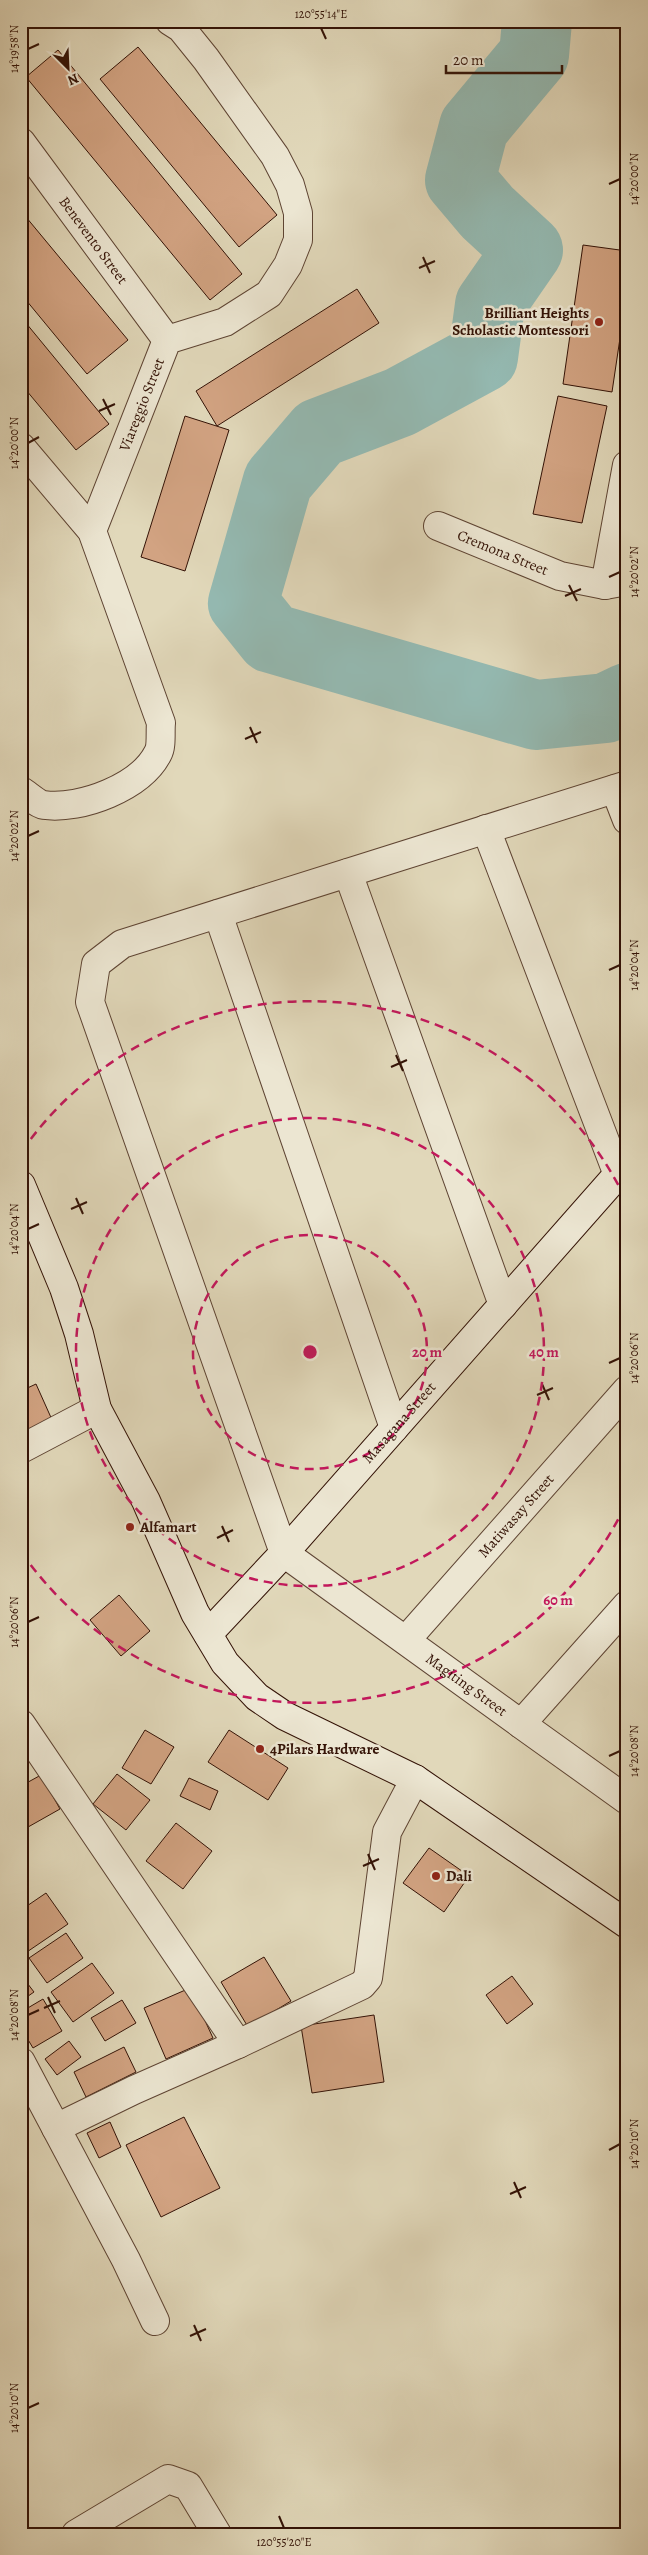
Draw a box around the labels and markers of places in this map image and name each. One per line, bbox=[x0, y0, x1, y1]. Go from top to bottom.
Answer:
place label: Brilliant Heights Scholastic Montessori bbox=[452, 303, 590, 340]
marker: Brilliant Heights Scholastic Montessori bbox=[593, 316, 605, 328]
centre of rings bbox=[301, 1343, 319, 1361]
place label: Alfamart bbox=[139, 1517, 196, 1537]
marker: Alfamart bbox=[124, 1521, 136, 1533]
place label: 4Pilars Hardware bbox=[270, 1739, 380, 1759]
marker: 4Pilars Hardware bbox=[254, 1743, 266, 1755]
place label: Dali bbox=[446, 1866, 473, 1886]
marker: Dali bbox=[430, 1870, 442, 1882]

